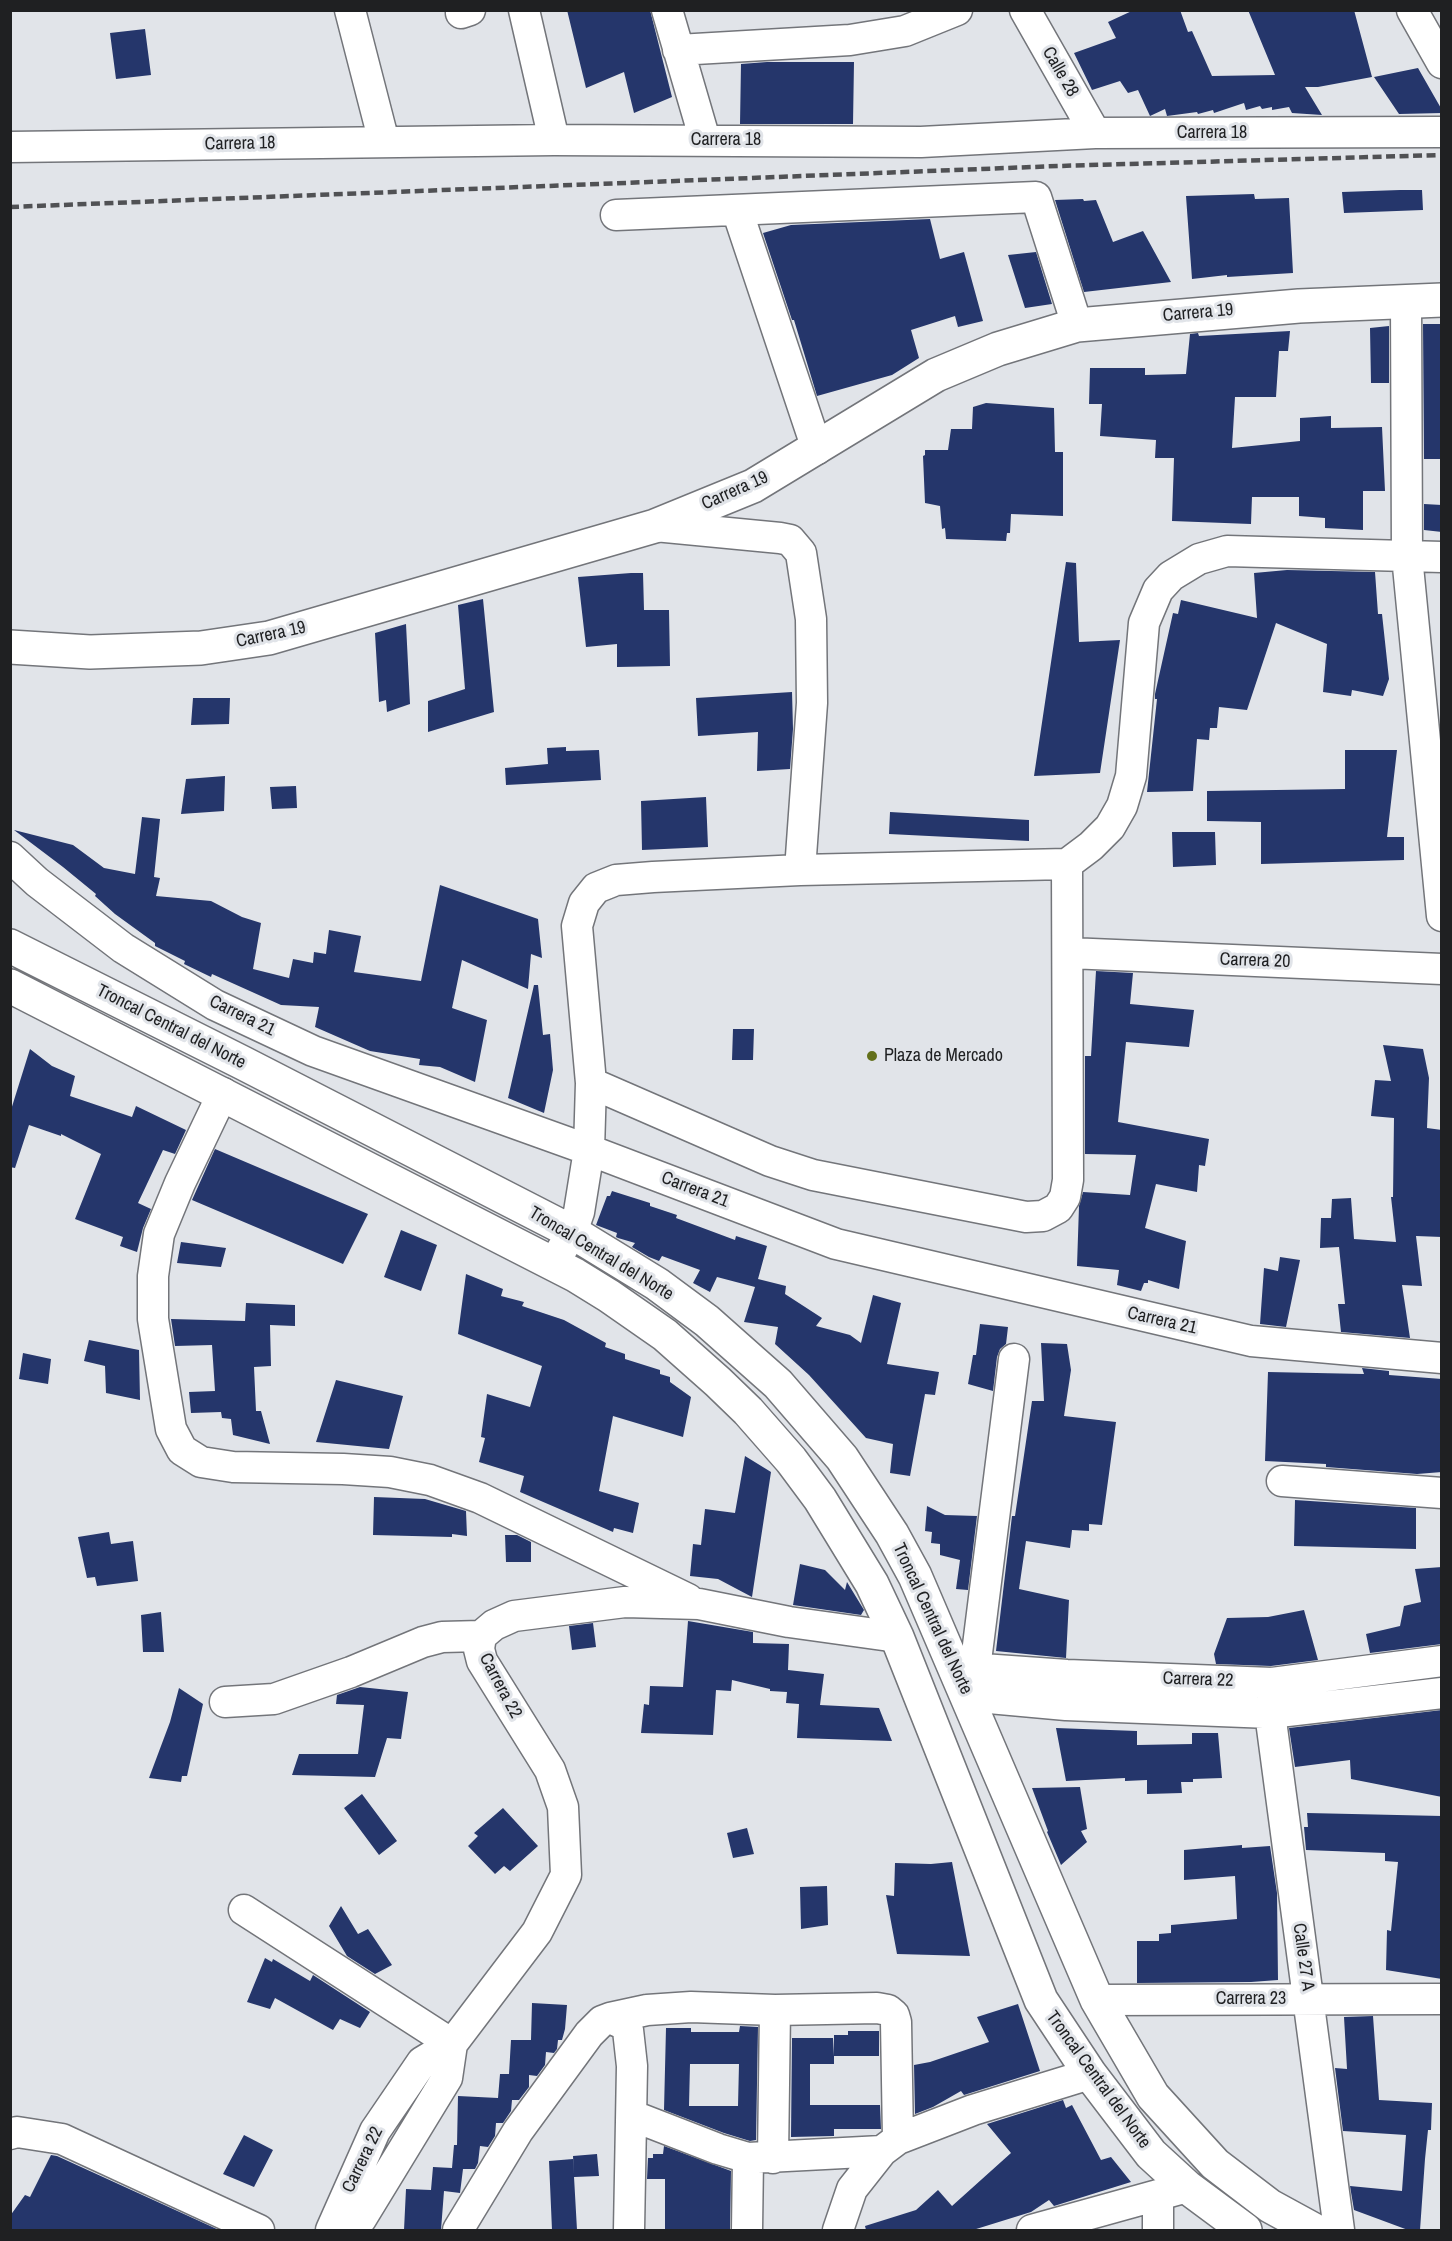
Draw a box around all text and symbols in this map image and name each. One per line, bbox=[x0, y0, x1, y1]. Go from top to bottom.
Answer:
street label: Calle 28 bbox=[1037, 43, 1083, 101]
street label: Carrera 18 bbox=[1177, 122, 1247, 144]
street label: Carrera 18 bbox=[691, 129, 761, 151]
street label: Carrera 18 bbox=[205, 133, 275, 155]
street label: Carrera 19 bbox=[1162, 299, 1234, 327]
street label: Carrera 19 bbox=[698, 467, 772, 515]
street label: Carrera 19 bbox=[234, 617, 308, 653]
street label: Carrera 20 bbox=[1219, 949, 1291, 973]
street label: Troncal Central del Norte bbox=[93, 980, 249, 1074]
street label: Carrera 21 bbox=[206, 991, 278, 1041]
place label: Plaza de Mercado bbox=[884, 1045, 1003, 1067]
marker: Plaza de Mercado bbox=[865, 1049, 879, 1063]
street label: Carrera 21 bbox=[658, 1167, 732, 1213]
street label: Troncal Central del Norte bbox=[525, 1202, 677, 1306]
street label: Carrera 21 bbox=[1125, 1303, 1199, 1339]
street label: Troncal Central del Norte bbox=[887, 1540, 977, 1698]
street label: Carrera 22 bbox=[474, 1650, 526, 1722]
street label: Carrera 22 bbox=[1162, 1668, 1234, 1692]
street label: Calle 27 A bbox=[1288, 1922, 1318, 1992]
street label: Carrera 23 bbox=[1216, 1988, 1286, 2010]
street label: Troncal Central del Norte bbox=[1041, 2007, 1155, 2153]
street label: Carrera 22 bbox=[338, 2124, 388, 2196]

